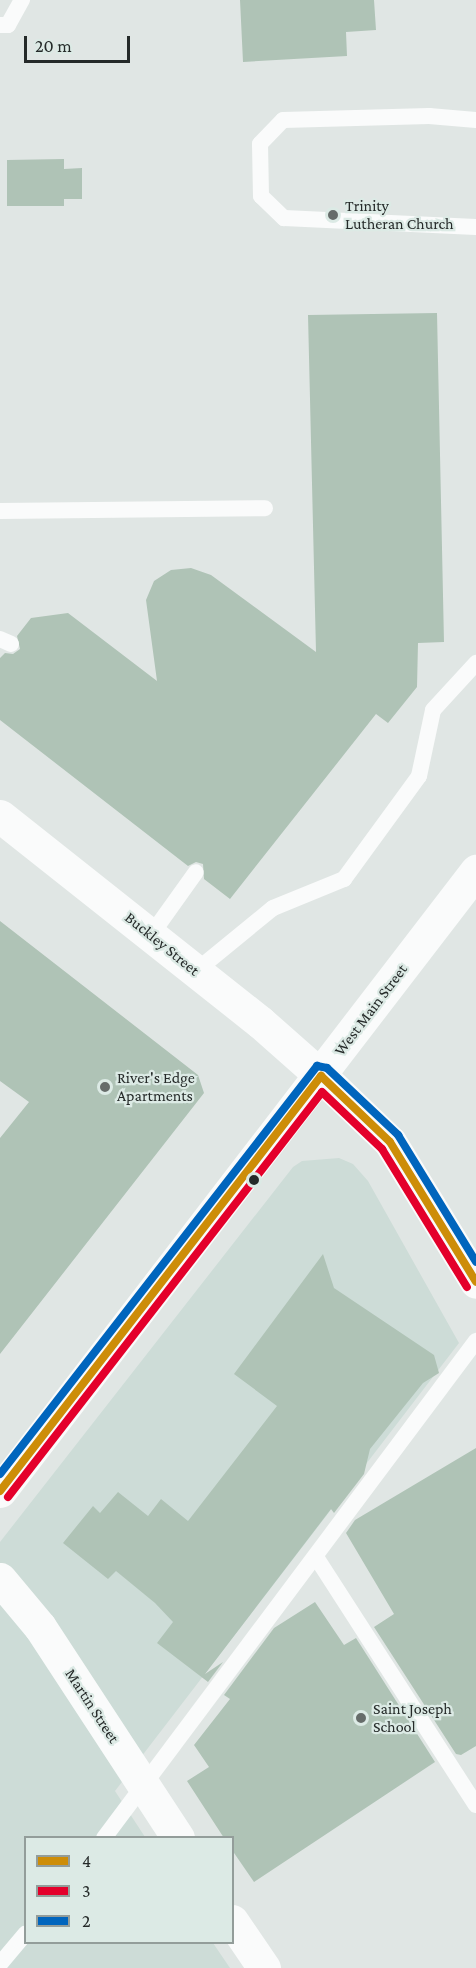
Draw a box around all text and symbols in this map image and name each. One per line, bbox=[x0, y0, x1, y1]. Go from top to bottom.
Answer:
scale bar bbox=[27, 24, 134, 62]
text: 20 m bbox=[35, 36, 72, 56]
place label: Trinity Lutheran Church bbox=[345, 196, 454, 234]
marker: Trinity Lutheran Church bbox=[326, 208, 340, 222]
street label: Buckley Street bbox=[121, 908, 203, 980]
street label: West Main Street bbox=[330, 960, 412, 1060]
place label: River's Edge Apartments bbox=[117, 1068, 195, 1106]
marker: River's Edge Apartments bbox=[98, 1080, 112, 1094]
unlabelled marker bbox=[248, 1174, 260, 1186]
street label: Martin Street bbox=[61, 1665, 123, 1747]
place label: Saint Joseph School bbox=[373, 1699, 452, 1737]
marker: Saint Joseph School bbox=[354, 1711, 368, 1725]
legend bbox=[24, 1836, 234, 1944]
text: 4 bbox=[82, 1851, 91, 1871]
text: 3 bbox=[82, 1881, 91, 1901]
text: 2 bbox=[82, 1911, 91, 1931]

